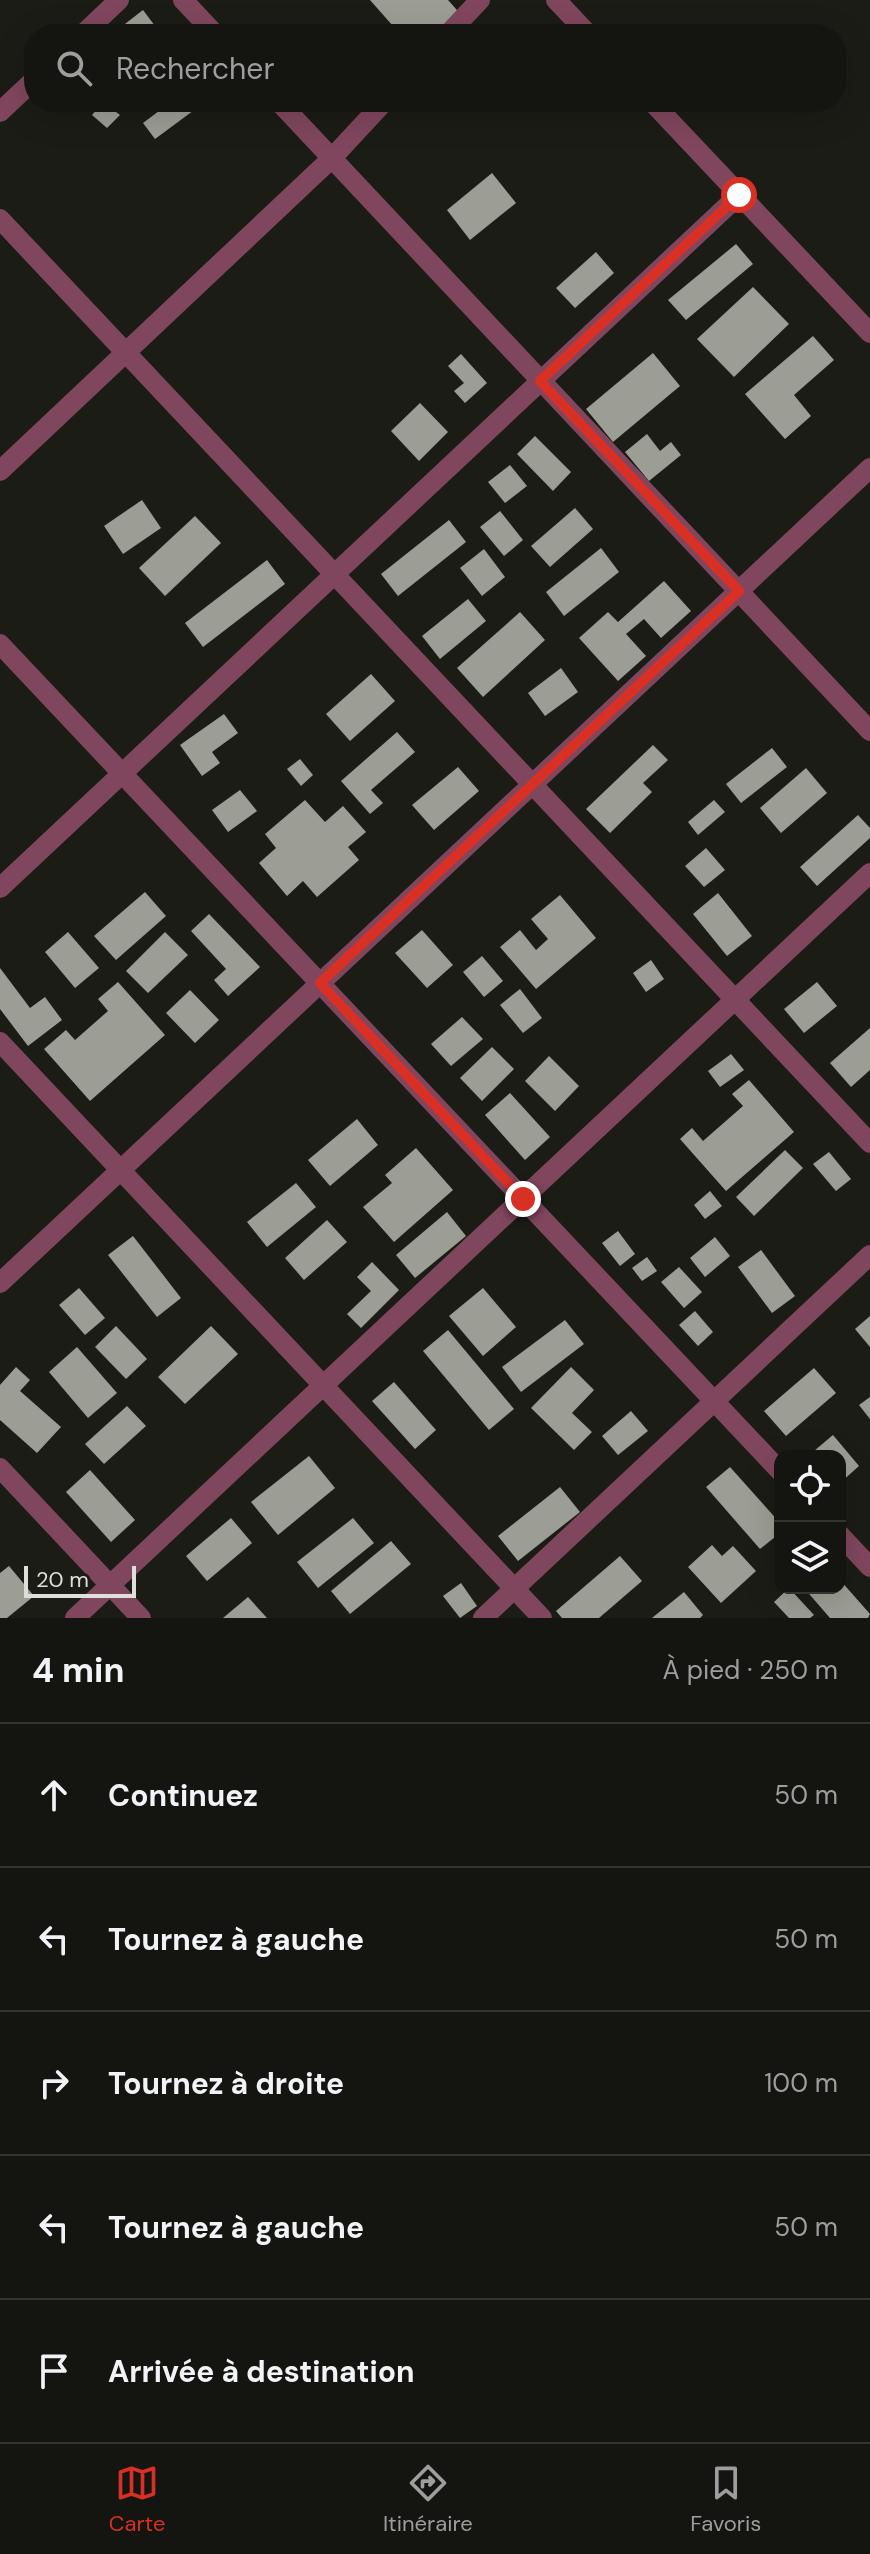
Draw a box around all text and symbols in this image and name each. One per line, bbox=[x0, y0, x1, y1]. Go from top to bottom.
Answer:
search box bbox=[24, 24, 846, 112]
icon: search bbox=[52, 46, 96, 90]
text: Rechercher bbox=[116, 49, 275, 88]
route start bbox=[721, 177, 757, 213]
route end bbox=[505, 1181, 541, 1217]
map controls bbox=[774, 1450, 846, 1594]
button: locate bbox=[774, 1450, 846, 1522]
button: layers bbox=[774, 1522, 846, 1594]
scale bar bbox=[24, 1562, 136, 1598]
text: 20 m bbox=[36, 1565, 89, 1594]
text: 4 min bbox=[32, 1648, 124, 1693]
text: À pied · 250 m bbox=[663, 1653, 838, 1687]
icon: ahead bbox=[32, 1773, 76, 1817]
text: Continuez bbox=[108, 1776, 258, 1815]
text: 50 m bbox=[774, 1778, 838, 1812]
icon: left bbox=[32, 1917, 76, 1961]
text: Tournez à gauche bbox=[108, 1920, 364, 1959]
text: 50 m bbox=[774, 1922, 838, 1956]
icon: right bbox=[32, 2061, 76, 2105]
text: Tournez à droite bbox=[108, 2064, 344, 2103]
text: 100 m bbox=[764, 2066, 838, 2100]
icon: left bbox=[32, 2205, 76, 2249]
text: Tournez à gauche bbox=[108, 2208, 364, 2247]
text: 50 m bbox=[774, 2210, 838, 2244]
icon: arrive bbox=[32, 2349, 76, 2393]
text: Arrivée à destination bbox=[108, 2352, 414, 2391]
tab: Carte bbox=[109, 2461, 165, 2538]
tab: Itinéraire bbox=[383, 2461, 473, 2538]
tab: Favoris bbox=[690, 2461, 761, 2538]

